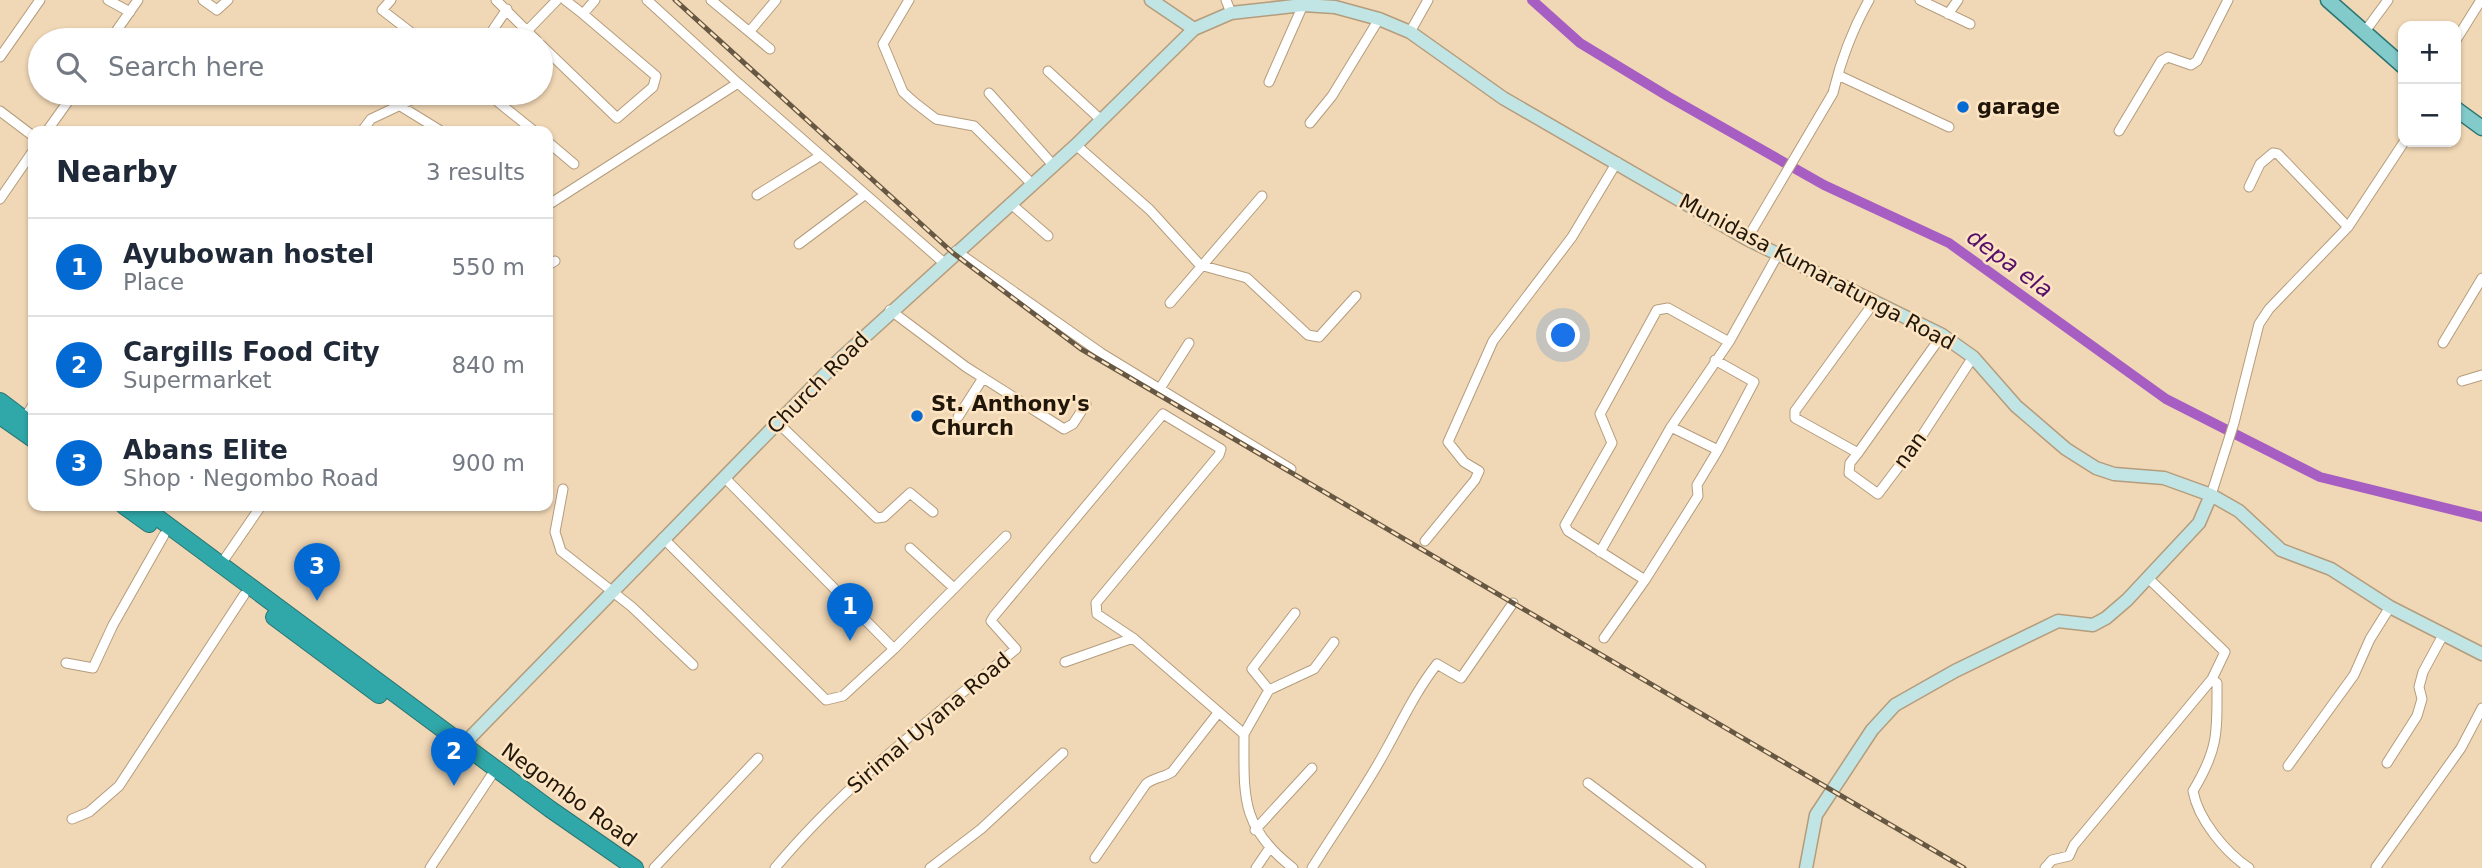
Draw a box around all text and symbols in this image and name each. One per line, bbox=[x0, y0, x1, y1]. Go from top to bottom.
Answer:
map controls bbox=[2398, 21, 2461, 147]
button: + bbox=[2398, 21, 2461, 84]
search box bbox=[28, 28, 553, 105]
icon: search bbox=[52, 48, 90, 86]
text: Search here bbox=[108, 52, 264, 82]
button: − bbox=[2398, 84, 2461, 147]
place label: garage bbox=[1977, 95, 2060, 119]
marker: garage bbox=[1955, 99, 1971, 115]
text: Nearby bbox=[56, 154, 178, 189]
text: 3 results bbox=[426, 159, 525, 185]
street label: Munidasa Kumaratunga Road bbox=[1675, 189, 1959, 355]
water label: depa ela bbox=[1962, 223, 2058, 303]
text: Ayubowan hostel bbox=[123, 239, 374, 269]
text: 1 bbox=[71, 254, 87, 280]
text: 550 m bbox=[451, 254, 525, 280]
text: Place bbox=[123, 269, 184, 295]
your location bbox=[1546, 318, 1580, 352]
street label: Church Road bbox=[762, 327, 874, 439]
text: Cargills Food City bbox=[123, 337, 380, 367]
text: 2 bbox=[71, 352, 87, 378]
text: 840 m bbox=[451, 352, 525, 378]
text: Supermarket bbox=[123, 367, 272, 393]
place label: St. Anthony's Church bbox=[931, 392, 1090, 440]
marker: St. Anthony's Church bbox=[909, 408, 925, 424]
street label: nan bbox=[1889, 427, 1931, 473]
text: Abans Elite bbox=[123, 435, 288, 465]
text: 3 bbox=[71, 450, 87, 476]
text: 900 m bbox=[451, 450, 525, 476]
text: Shop · Negombo Road bbox=[123, 465, 379, 491]
pin: 3 bbox=[294, 543, 340, 601]
pin: 1 bbox=[827, 583, 873, 641]
street label: Sirimal Uyana Road bbox=[843, 648, 1015, 798]
pin: 2 bbox=[431, 728, 477, 786]
street label: Negombo Road bbox=[497, 738, 641, 852]

